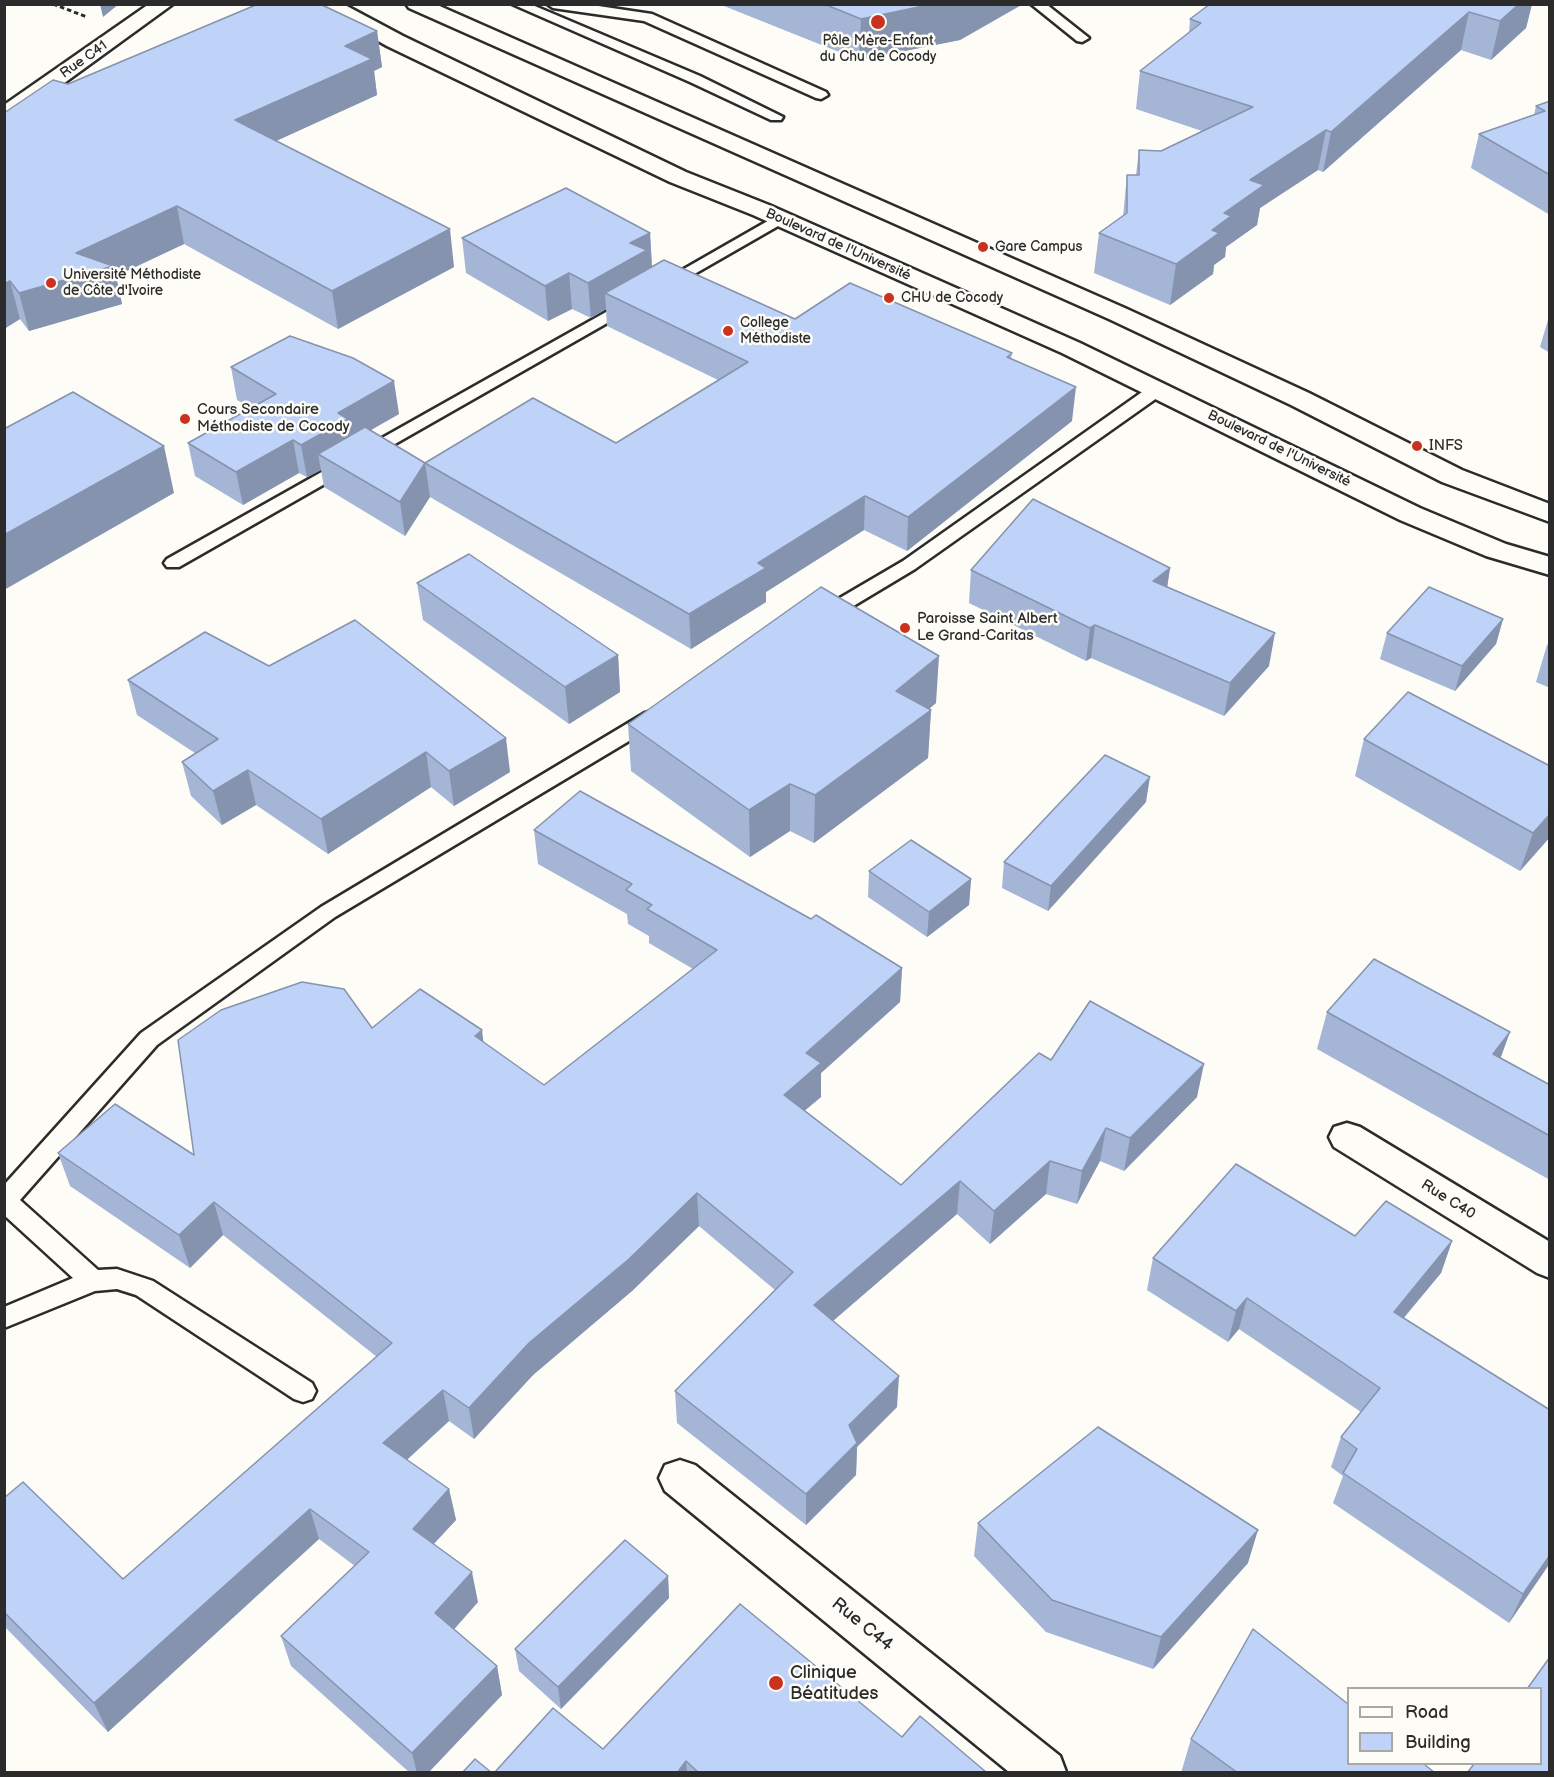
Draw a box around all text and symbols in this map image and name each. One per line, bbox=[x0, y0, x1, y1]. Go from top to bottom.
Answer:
marker: Pôle Mère-Enfant du Chu de Cocody bbox=[869, 13, 887, 31]
place label: Pôle Mère-Enfant du Chu de Cocody bbox=[820, 33, 936, 66]
street label: Rue C41 bbox=[57, 38, 111, 82]
street label: Boulevard de l'Université bbox=[763, 205, 913, 285]
place label: Gare Campus bbox=[995, 239, 1082, 255]
marker: Gare Campus bbox=[976, 240, 990, 254]
place label: Université Méthodiste de Côte d'Ivoire bbox=[63, 267, 201, 300]
marker: Université Méthodiste de Côte d'Ivoire bbox=[44, 276, 58, 290]
place label: CHU de Cocody bbox=[901, 290, 1003, 306]
marker: CHU de Cocody bbox=[882, 291, 896, 305]
place label: College Méthodiste bbox=[740, 315, 811, 348]
marker: College Méthodiste bbox=[721, 324, 735, 338]
place label: Cours Secondaire Méthodiste de Cocody bbox=[197, 401, 350, 436]
street label: Boulevard de l'Université bbox=[1205, 407, 1353, 491]
marker: Cours Secondaire Méthodiste de Cocody bbox=[178, 412, 192, 426]
place label: INFS bbox=[1429, 437, 1463, 455]
marker: INFS bbox=[1410, 439, 1424, 453]
place label: Paroisse Saint Albert Le Grand-Caritas bbox=[917, 610, 1057, 645]
marker: Paroisse Saint Albert Le Grand-Caritas bbox=[898, 621, 912, 635]
street label: Rue C40 bbox=[1418, 1176, 1478, 1224]
street label: Rue C44 bbox=[827, 1594, 897, 1656]
place label: Clinique Béatitudes bbox=[790, 1662, 878, 1704]
marker: Clinique Béatitudes bbox=[767, 1674, 785, 1692]
legend bbox=[1347, 1687, 1542, 1765]
text: Road bbox=[1405, 1702, 1449, 1723]
text: Building bbox=[1405, 1732, 1471, 1753]

